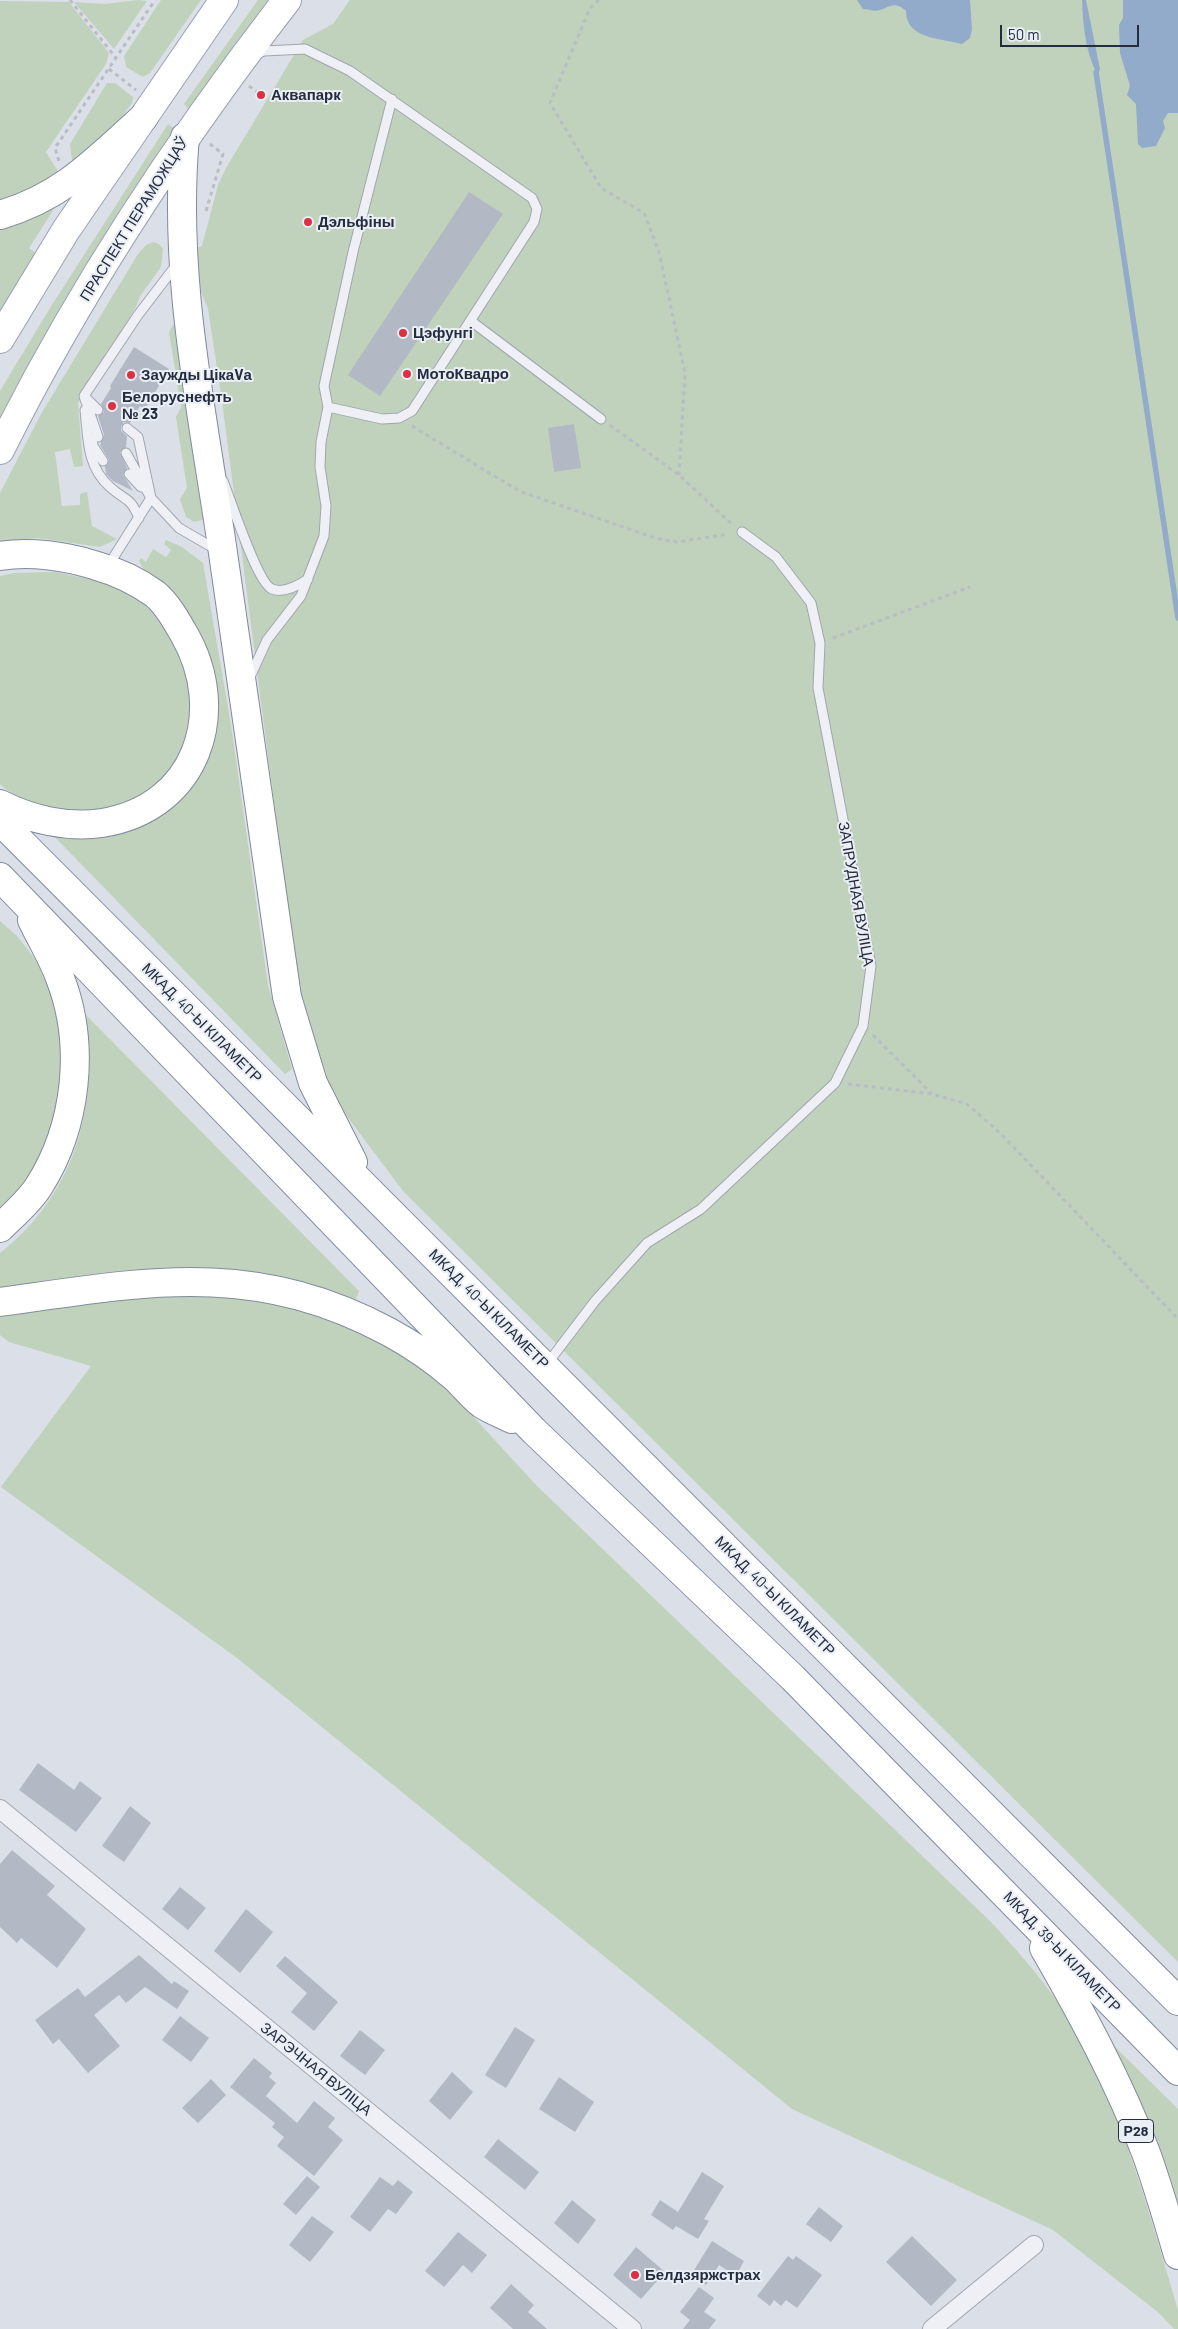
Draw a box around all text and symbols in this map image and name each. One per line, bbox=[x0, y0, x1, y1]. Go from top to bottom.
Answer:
scale bar bbox=[1003, 15, 1142, 47]
text: 50 m bbox=[1008, 25, 1040, 43]
place label: Аквапарк bbox=[271, 86, 341, 104]
marker: Аквапарк bbox=[255, 89, 267, 101]
street label: ПРАСПЕКТ ПЕРАМОЖЦАЎ bbox=[76, 134, 192, 304]
place label: Дэльфіны bbox=[318, 213, 395, 231]
marker: Дэльфіны bbox=[302, 216, 314, 228]
place label: Цэфунгі bbox=[413, 324, 473, 342]
marker: Цэфунгі bbox=[397, 327, 409, 339]
place label: МотоКвадро bbox=[417, 365, 509, 383]
place label: Заужды ЦікаVа bbox=[141, 366, 252, 384]
marker: МотоКвадро bbox=[401, 368, 413, 380]
marker: Заужды ЦікаVа bbox=[125, 369, 137, 381]
place label: Белоруснефть № 23 bbox=[122, 388, 232, 423]
marker: Белоруснефть № 23 bbox=[106, 400, 118, 412]
street label: ЗАПРУДНАЯ ВУЛІЦА bbox=[834, 820, 878, 968]
street label: МКАД, 40-Ы КІЛАМЕТР bbox=[138, 959, 266, 1087]
street label: МКАД, 40-Ы КІЛАМЕТР bbox=[425, 1245, 553, 1373]
street label: МКАД, 40-Ы КІЛАМЕТР bbox=[711, 1532, 839, 1660]
street label: МКАД, 39-Ы КІЛАМЕТР bbox=[1000, 1888, 1124, 2016]
street label: ЗАРЭЧНАЯ ВУЛІЦА bbox=[257, 2019, 375, 2119]
road number: Р28 bbox=[1118, 2120, 1154, 2142]
place label: Белдзяржстрах bbox=[645, 2266, 761, 2284]
marker: Белдзяржстрах bbox=[629, 2269, 641, 2281]

